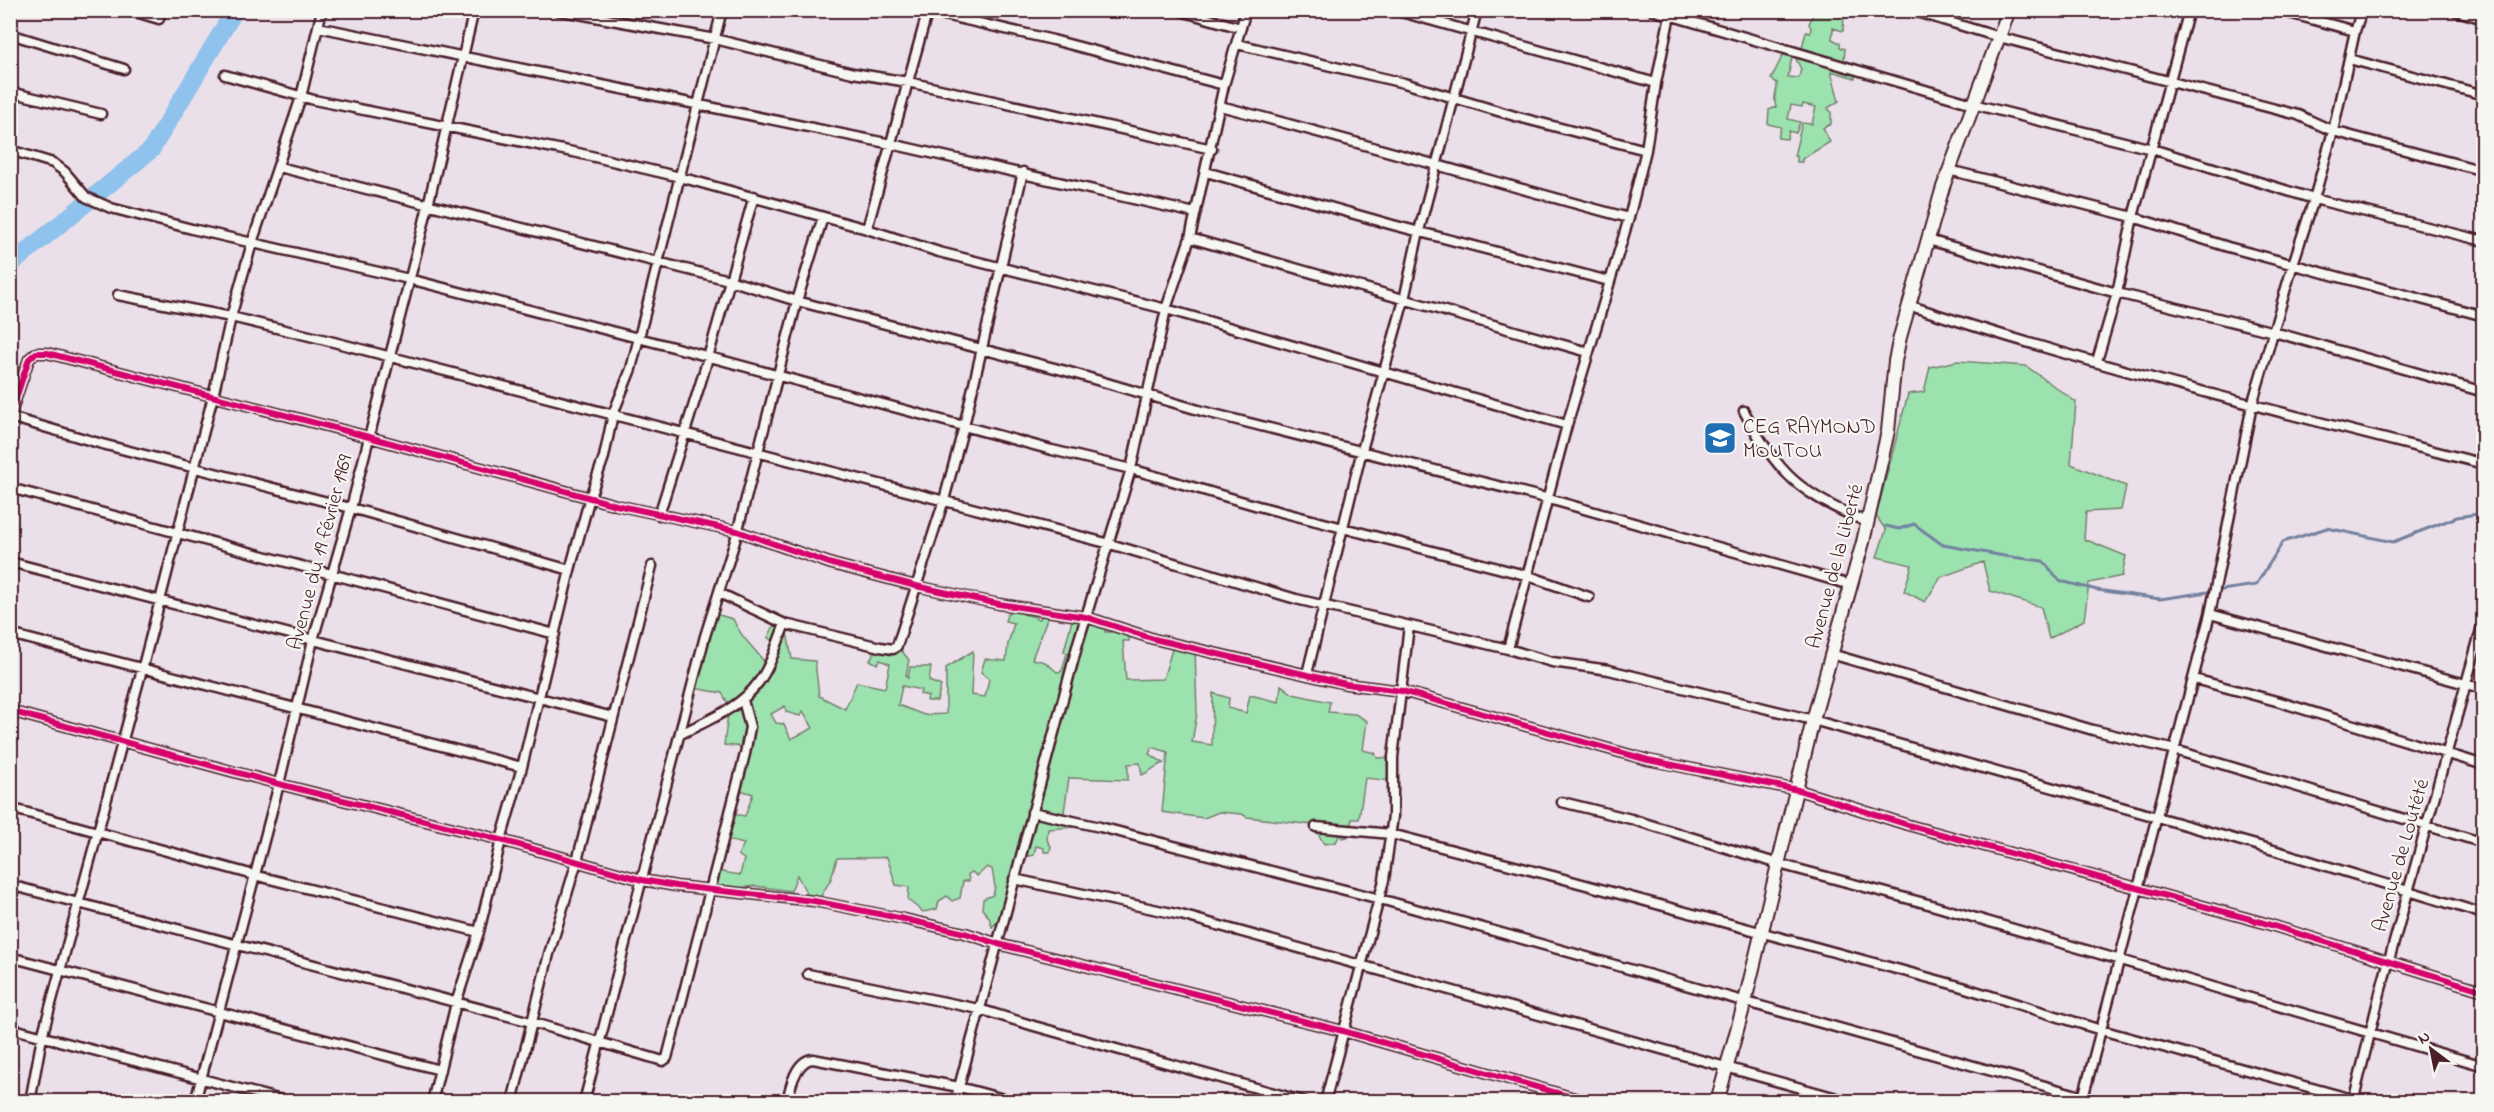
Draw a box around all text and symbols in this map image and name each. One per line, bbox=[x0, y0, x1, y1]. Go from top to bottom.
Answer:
place label: CEG RAYMOND MOUTOU bbox=[1743, 413, 1876, 467]
school or university icon: CEG RAYMOND MOUTOU bbox=[1702, 420, 1738, 456]
street label: Avenue du 19 février 1969 bbox=[280, 451, 362, 654]
street label: Avenue de la Liberté bbox=[1799, 480, 1873, 652]
street label: Avenue de Loutété bbox=[2366, 775, 2438, 936]
north arrow bbox=[2401, 1019, 2461, 1079]
text: N bbox=[2413, 1025, 2435, 1051]

